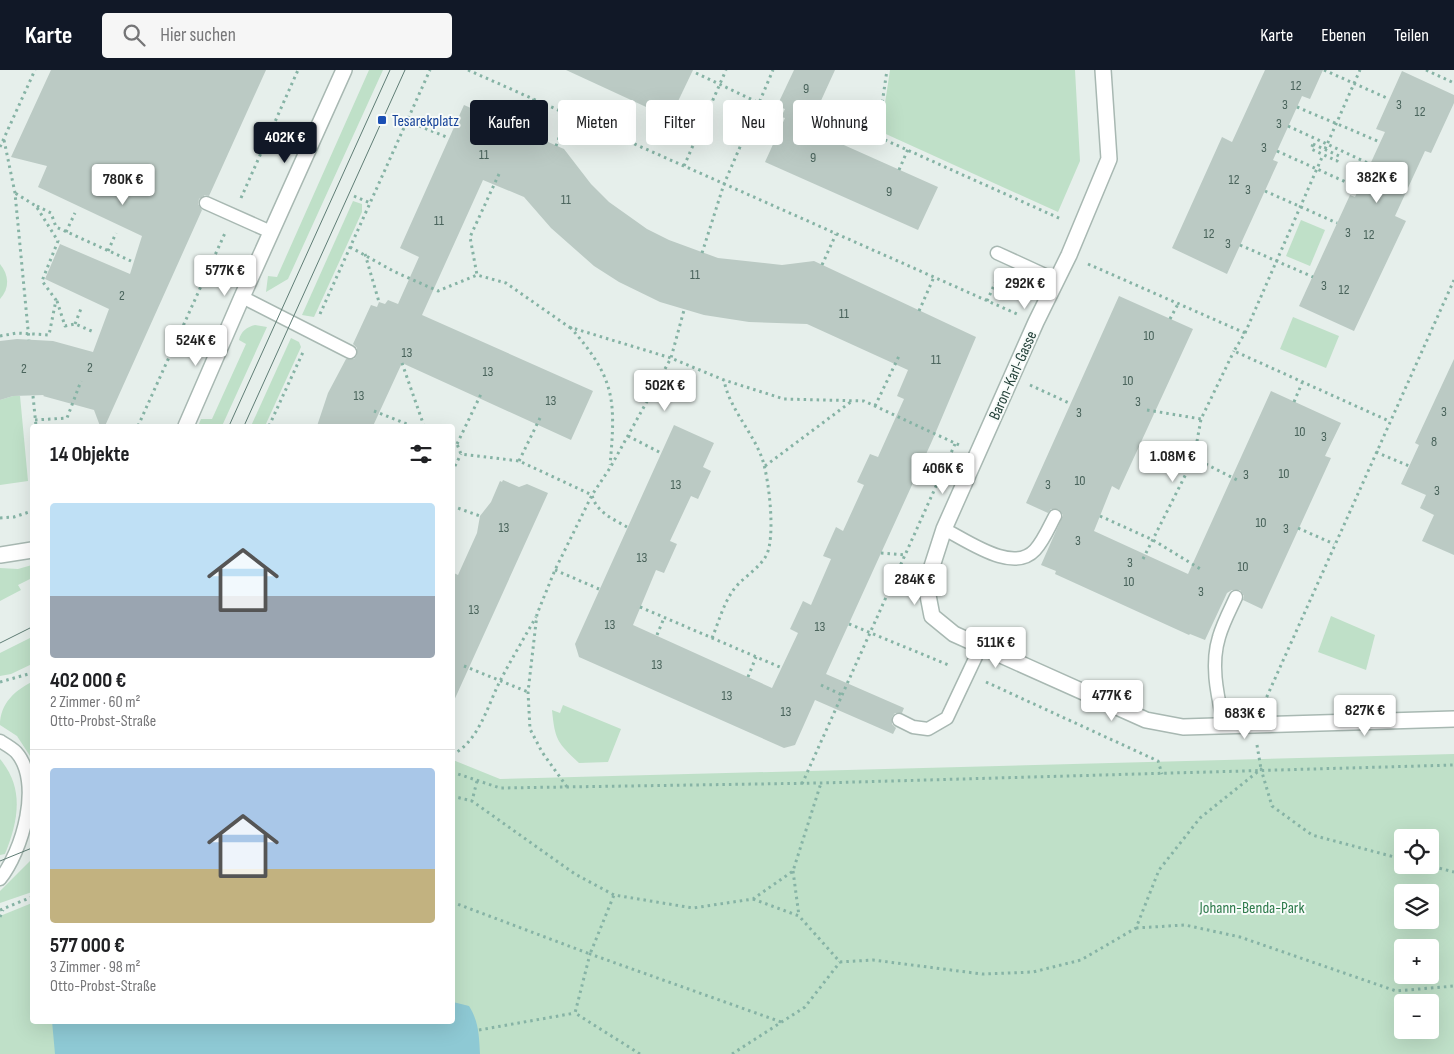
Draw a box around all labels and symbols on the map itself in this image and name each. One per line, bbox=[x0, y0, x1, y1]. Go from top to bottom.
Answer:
house number: 12 bbox=[1291, 77, 1302, 94]
house number: 9 bbox=[803, 80, 809, 97]
house number: 3 bbox=[1282, 96, 1288, 113]
house number: 3 bbox=[1396, 96, 1402, 113]
house number: 12 bbox=[1415, 103, 1426, 120]
place label: Tesarekplatz bbox=[392, 112, 459, 131]
marker: Tesarekplatz bbox=[376, 114, 388, 126]
house number: 3 bbox=[1276, 115, 1282, 132]
pin: 402K € bbox=[244, 122, 326, 164]
house number: 3 bbox=[1261, 139, 1267, 156]
house number: 11 bbox=[479, 146, 489, 163]
house number: 9 bbox=[810, 149, 816, 166]
pin: 382K € bbox=[1336, 162, 1418, 204]
pin: 780K € bbox=[82, 164, 164, 206]
house number: 12 bbox=[1229, 171, 1240, 188]
house number: 3 bbox=[1245, 181, 1251, 198]
house number: 9 bbox=[886, 183, 892, 200]
house number: 11 bbox=[561, 191, 571, 208]
house number: 11 bbox=[434, 212, 444, 229]
house number: 3 bbox=[1345, 224, 1351, 241]
house number: 12 bbox=[1204, 225, 1215, 242]
house number: 12 bbox=[1364, 226, 1375, 243]
house number: 3 bbox=[1225, 235, 1231, 252]
pin: 577K € bbox=[184, 254, 266, 297]
house number: 11 bbox=[690, 266, 700, 283]
pin: 292K € bbox=[984, 268, 1066, 310]
house number: 3 bbox=[1321, 277, 1327, 294]
house number: 12 bbox=[1339, 281, 1350, 298]
house number: 2 bbox=[119, 287, 125, 304]
house number: 11 bbox=[839, 305, 849, 322]
pin: 524K € bbox=[155, 324, 237, 367]
house number: 10 bbox=[1143, 327, 1155, 344]
street label: Baron-Karl-Gasse bbox=[985, 328, 1041, 423]
house number: 13 bbox=[402, 344, 413, 361]
house number: 11 bbox=[931, 351, 941, 368]
house number: 2 bbox=[87, 359, 93, 376]
house number: 2 bbox=[21, 360, 27, 377]
house number: 13 bbox=[483, 363, 494, 380]
pin: 502K € bbox=[624, 370, 706, 412]
house number: 10 bbox=[1122, 372, 1134, 389]
house number: 13 bbox=[354, 387, 365, 404]
house number: 13 bbox=[546, 392, 557, 409]
house number: 3 bbox=[1135, 393, 1141, 410]
house number: 3 bbox=[1441, 403, 1447, 420]
house number: 3 bbox=[1076, 404, 1082, 421]
house number: 10 bbox=[1294, 423, 1306, 440]
house number: 3 bbox=[1321, 428, 1327, 445]
house number: 8 bbox=[1431, 433, 1437, 450]
pin: 1.08M € bbox=[1127, 440, 1219, 483]
pin: 406K € bbox=[902, 452, 984, 495]
house number: 10 bbox=[1278, 465, 1290, 482]
house number: 3 bbox=[1243, 466, 1249, 483]
house number: 10 bbox=[1074, 472, 1086, 489]
house number: 13 bbox=[671, 476, 682, 493]
house number: 3 bbox=[1045, 476, 1051, 493]
house number: 3 bbox=[1434, 482, 1440, 499]
house number: 10 bbox=[1255, 514, 1267, 531]
house number: 13 bbox=[499, 519, 510, 536]
house number: 3 bbox=[1283, 520, 1289, 537]
house number: 3 bbox=[1075, 532, 1081, 549]
house number: 13 bbox=[637, 549, 648, 566]
house number: 3 bbox=[1127, 554, 1133, 571]
house number: 10 bbox=[1237, 558, 1249, 575]
pin: 284K € bbox=[874, 564, 956, 606]
house number: 10 bbox=[1123, 573, 1135, 590]
house number: 3 bbox=[1198, 583, 1204, 600]
house number: 13 bbox=[469, 601, 480, 618]
house number: 13 bbox=[605, 616, 616, 633]
house number: 13 bbox=[815, 618, 826, 635]
pin: 511K € bbox=[955, 626, 1037, 669]
house number: 13 bbox=[652, 656, 663, 673]
pin: 477K € bbox=[1071, 680, 1153, 722]
house number: 13 bbox=[722, 687, 733, 704]
pin: 827K € bbox=[1324, 694, 1406, 737]
pin: 683K € bbox=[1204, 698, 1286, 740]
house number: 13 bbox=[781, 703, 792, 720]
park label: Johann-Benda-Park bbox=[1198, 899, 1305, 918]

